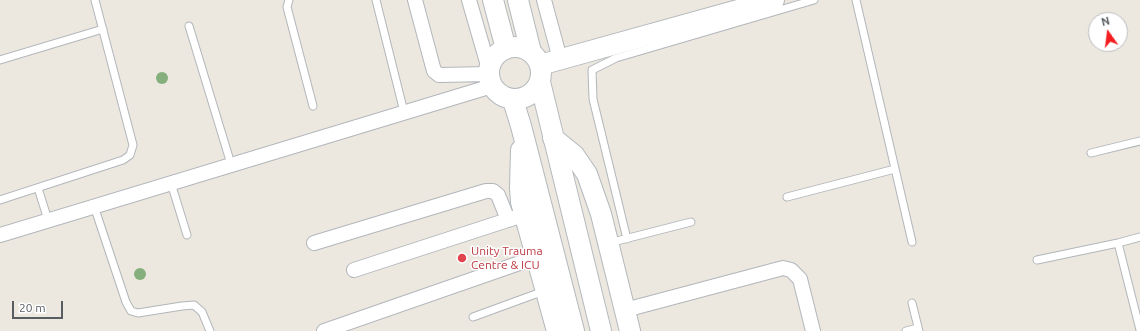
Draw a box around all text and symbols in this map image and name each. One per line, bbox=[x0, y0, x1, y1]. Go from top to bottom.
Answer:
north arrow bbox=[1088, 12, 1128, 52]
text: N bbox=[1100, 15, 1111, 28]
place label: Unity Trauma Centre & ICU bbox=[471, 244, 543, 272]
marker: Unity Trauma Centre & ICU bbox=[456, 252, 468, 264]
scale bar bbox=[14, 293, 65, 319]
text: 20 m bbox=[19, 301, 46, 314]

